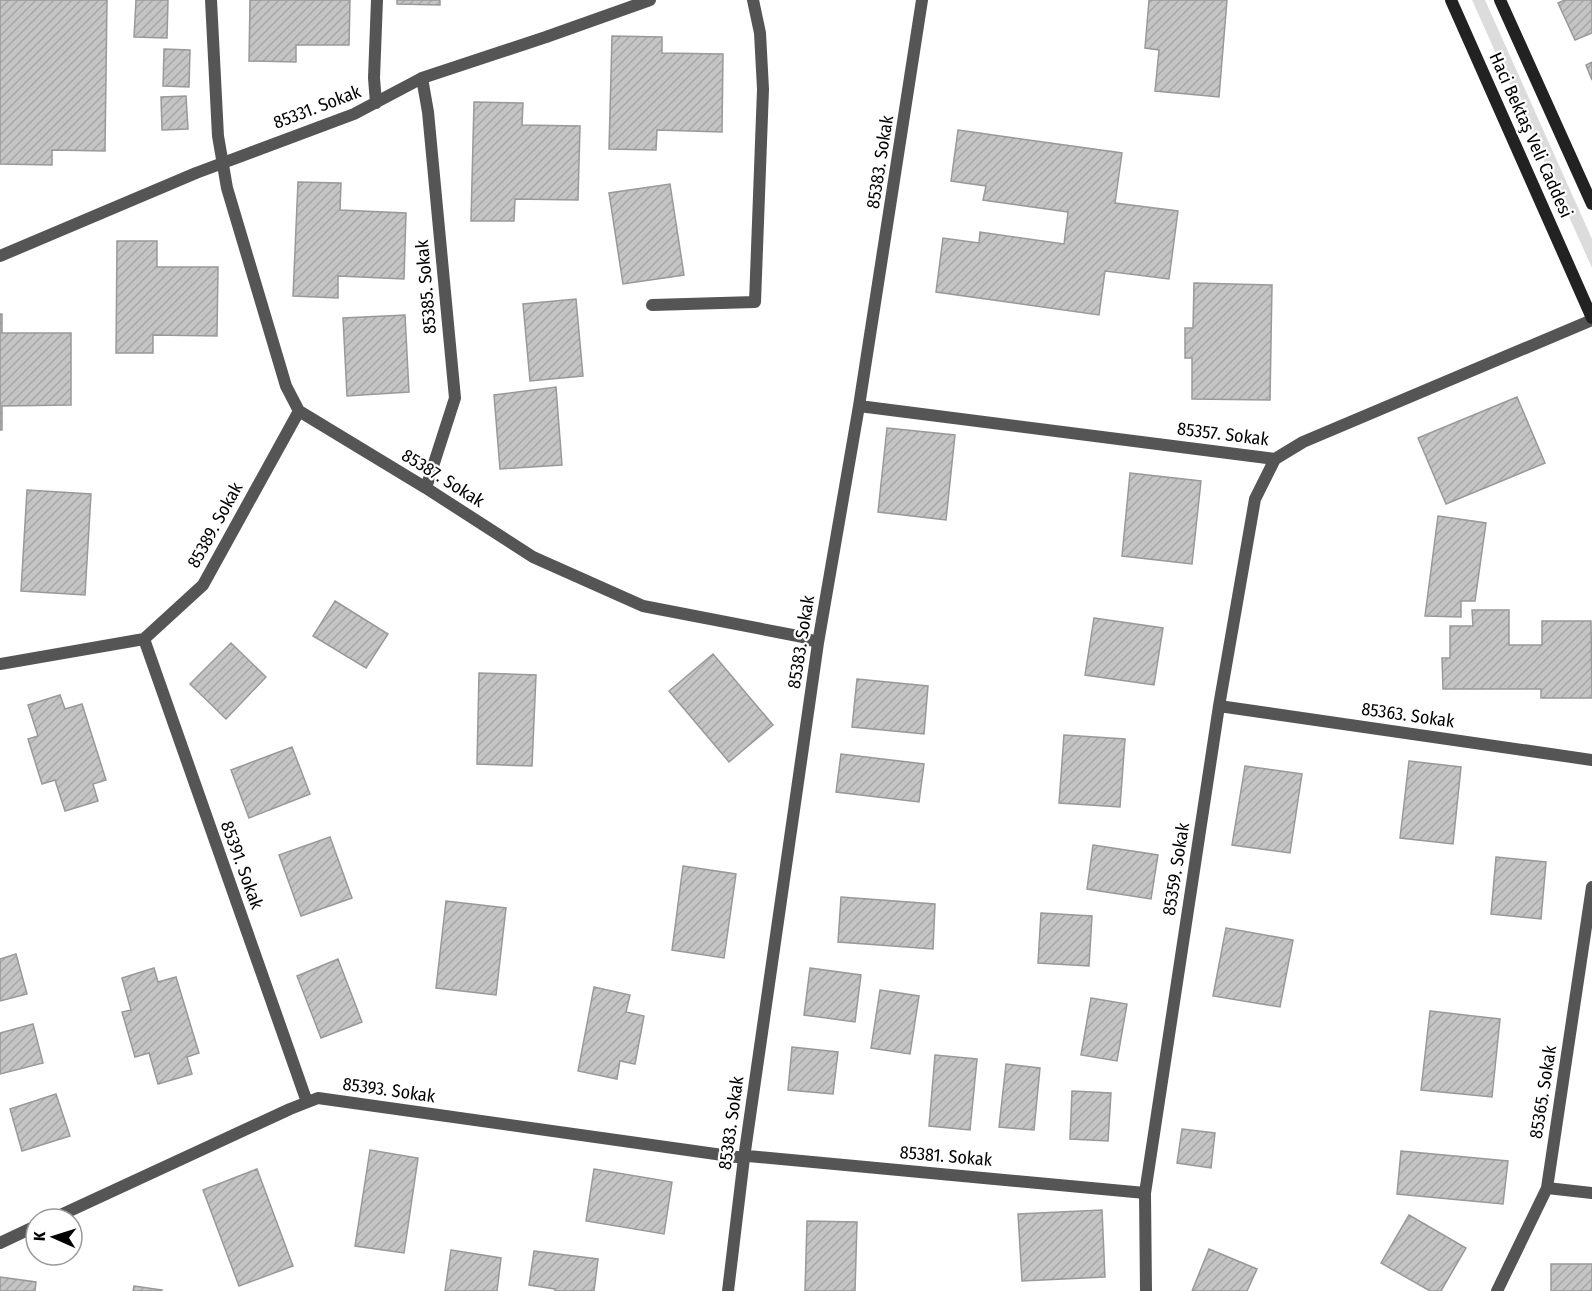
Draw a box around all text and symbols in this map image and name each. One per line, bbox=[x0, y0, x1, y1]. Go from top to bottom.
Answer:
street label: Haci Bektaş Veli Caddesi bbox=[1485, 49, 1577, 221]
street label: 85331. Sokak bbox=[270, 80, 364, 134]
street label: 85383. Sokak bbox=[862, 113, 898, 210]
street label: 85385. Sokak bbox=[411, 238, 441, 335]
street label: 85357. Sokak bbox=[1176, 417, 1271, 451]
street label: 85387. Sokak bbox=[398, 444, 489, 512]
street label: 85389. Sokak bbox=[182, 478, 248, 572]
street label: 85383. Sokak bbox=[783, 593, 819, 690]
street label: 85363. Sokak bbox=[1360, 698, 1457, 733]
street label: 85391. Sokak bbox=[216, 818, 268, 913]
street label: 85359. Sokak bbox=[1158, 820, 1194, 917]
street label: 85365. Sokak bbox=[1525, 1043, 1561, 1140]
street label: 85393. Sokak bbox=[341, 1073, 437, 1107]
street label: 85383. Sokak bbox=[714, 1074, 749, 1171]
street label: 85381. Sokak bbox=[899, 1141, 994, 1171]
north arrow bbox=[24, 1207, 84, 1267]
text: K bbox=[30, 1230, 49, 1241]

